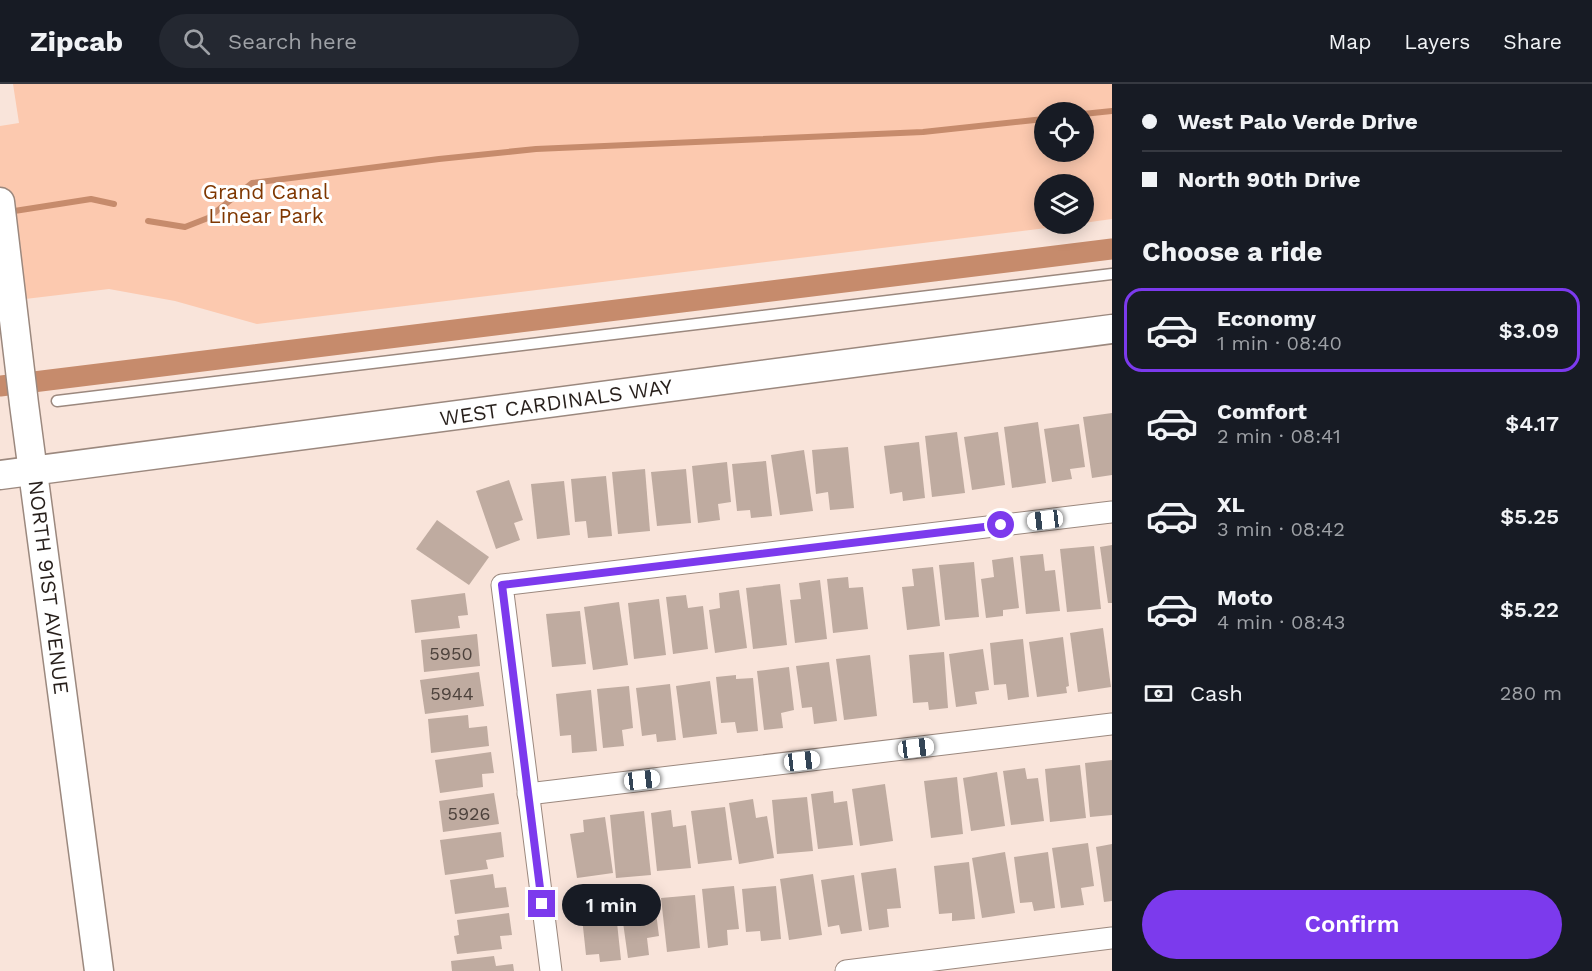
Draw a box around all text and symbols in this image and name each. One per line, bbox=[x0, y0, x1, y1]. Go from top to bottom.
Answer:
search box bbox=[159, 14, 579, 68]
text: Zipcab bbox=[30, 25, 123, 58]
icon: search bbox=[180, 25, 213, 58]
text: Search here bbox=[228, 29, 357, 54]
text: Map bbox=[1328, 29, 1371, 54]
text: Layers bbox=[1404, 29, 1470, 54]
text: Share bbox=[1503, 29, 1562, 54]
map controls bbox=[1034, 102, 1094, 234]
button: locate bbox=[1034, 102, 1094, 162]
text: West Palo Verde Drive bbox=[1178, 109, 1418, 134]
text: North 90th Drive bbox=[1178, 167, 1360, 192]
button: layers bbox=[1034, 174, 1094, 234]
park label: Grand Canal Linear Park bbox=[203, 179, 330, 228]
text: Choose a ride bbox=[1142, 236, 1322, 268]
icon: car bbox=[1145, 303, 1199, 357]
text: Economy bbox=[1217, 306, 1316, 331]
text: $3.09 bbox=[1499, 318, 1559, 343]
text: 1 min · 08:40 bbox=[1217, 331, 1342, 355]
street label: WEST CARDINALS WAY bbox=[438, 373, 674, 431]
icon: car bbox=[1145, 396, 1199, 450]
text: Comfort bbox=[1217, 399, 1307, 424]
text: $4.17 bbox=[1505, 411, 1559, 436]
text: 2 min · 08:41 bbox=[1217, 424, 1341, 448]
street label: NORTH 91ST AVENUE bbox=[23, 478, 75, 696]
icon: car bbox=[1145, 489, 1199, 543]
text: XL bbox=[1217, 492, 1245, 517]
text: $5.25 bbox=[1500, 504, 1559, 529]
car bbox=[1026, 509, 1064, 531]
route start bbox=[987, 511, 1014, 538]
text: 3 min · 08:42 bbox=[1217, 517, 1345, 541]
icon: car bbox=[1145, 582, 1199, 636]
text: Moto bbox=[1217, 585, 1273, 610]
text: $5.22 bbox=[1500, 597, 1559, 622]
text: 4 min · 08:43 bbox=[1217, 610, 1346, 634]
house number: 5950 bbox=[429, 643, 473, 664]
icon: cash bbox=[1142, 677, 1175, 710]
text: Cash bbox=[1190, 681, 1243, 706]
text: 280 m bbox=[1500, 681, 1562, 705]
house number: 5944 bbox=[430, 683, 474, 704]
car bbox=[897, 737, 935, 759]
car bbox=[783, 750, 821, 772]
car bbox=[623, 769, 661, 791]
house number: 5926 bbox=[447, 803, 491, 824]
callout: 1 min bbox=[563, 883, 662, 925]
route end bbox=[528, 890, 555, 917]
button: Confirm bbox=[1142, 890, 1562, 959]
text: 1 min bbox=[586, 893, 637, 917]

